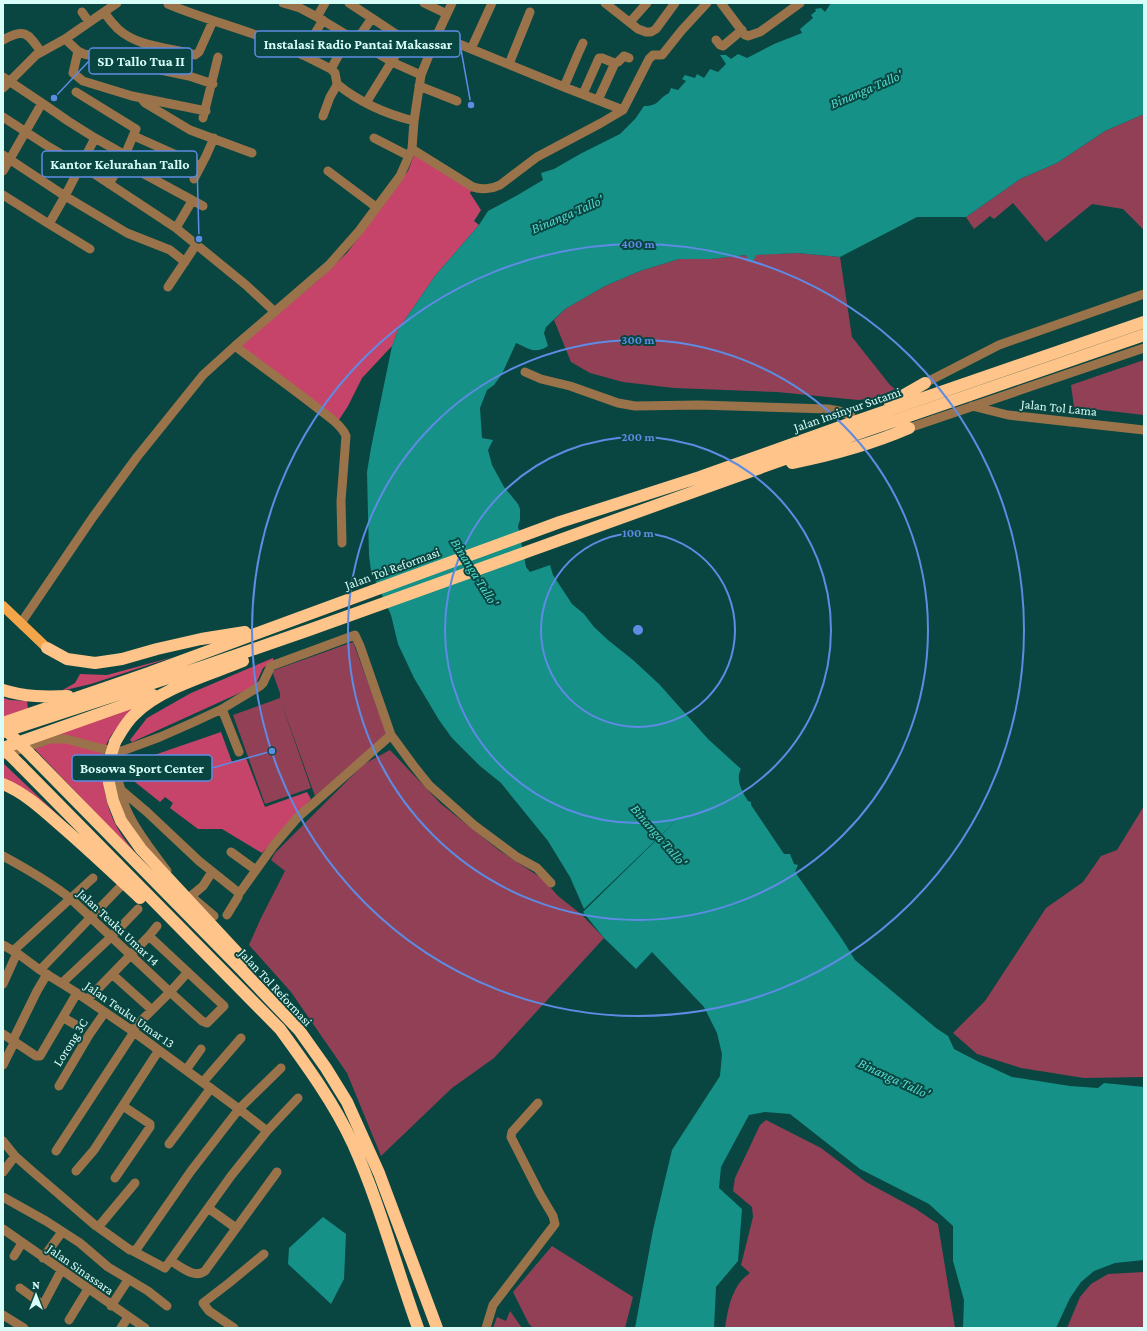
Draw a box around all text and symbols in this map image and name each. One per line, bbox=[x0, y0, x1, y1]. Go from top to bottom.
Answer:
callout: Instalasi Radio Pantai Makassar bbox=[255, 31, 460, 57]
text: Instalasi Radio Pantai Makassar bbox=[264, 36, 453, 52]
callout: SD Tallo Tua II bbox=[89, 48, 192, 74]
text: SD Tallo Tua II bbox=[97, 53, 185, 69]
water label: Binanga Tallo' bbox=[827, 66, 905, 111]
callout: Kantor Kelurahan Tallo bbox=[42, 151, 197, 177]
text: Kantor Kelurahan Tallo bbox=[50, 156, 190, 172]
water label: Binanga Tallo' bbox=[528, 191, 606, 236]
text: 400 m bbox=[621, 237, 656, 251]
text: 300 m bbox=[622, 333, 655, 347]
street label: Jalan Insinyur Sutami bbox=[791, 384, 903, 435]
street label: Jalan Tol Lama bbox=[1019, 396, 1098, 419]
text: 200 m bbox=[621, 430, 655, 444]
text: 100 m bbox=[622, 526, 655, 540]
water label: Binanga Tallo' bbox=[448, 535, 503, 610]
street label: Jalan Tol Reformasi bbox=[342, 544, 442, 593]
centre of rings bbox=[631, 623, 645, 637]
callout: Bosowa Sport Center bbox=[72, 755, 212, 781]
text: Bosowa Sport Center bbox=[80, 760, 204, 776]
water label: Binanga Tallo' bbox=[628, 801, 691, 870]
street label: Jalan Teuku Umar 14 bbox=[74, 885, 163, 969]
street label: Jalan Tol Reformasi bbox=[235, 945, 316, 1030]
street label: Jalan Teuku Umar 13 bbox=[81, 977, 177, 1051]
street label: Lorong 3C bbox=[50, 1015, 91, 1069]
water label: Binanga Tallo' bbox=[856, 1054, 933, 1102]
street label: Jalan Sinassara bbox=[44, 1240, 117, 1298]
north arrow bbox=[16, 1275, 56, 1315]
text: N bbox=[32, 1279, 40, 1291]

